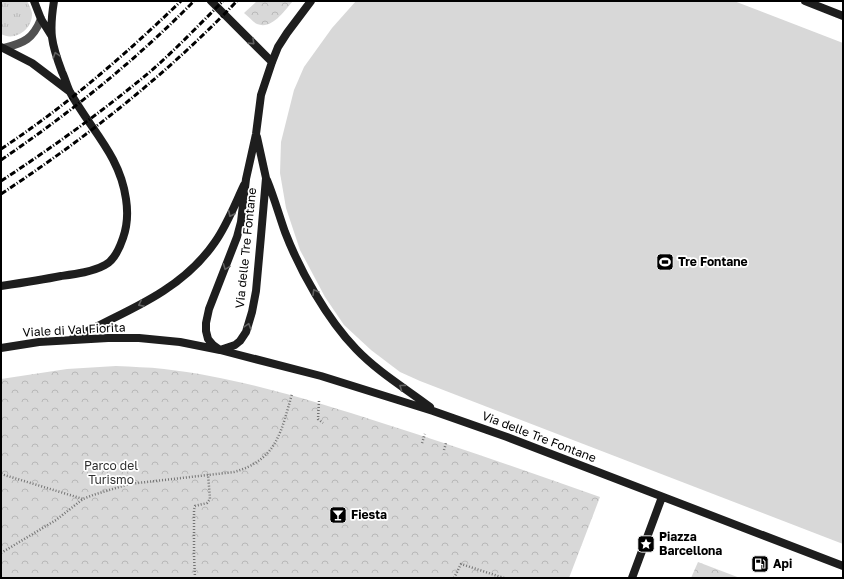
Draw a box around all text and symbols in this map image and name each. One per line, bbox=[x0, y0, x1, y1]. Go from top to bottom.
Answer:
one-way arrow bbox=[247, 37, 255, 45]
one-way arrow bbox=[52, 51, 61, 58]
street label: Via delle Tre Fontane bbox=[232, 187, 259, 309]
one-way arrow bbox=[228, 210, 236, 218]
sports icon: Tre Fontane bbox=[655, 252, 675, 272]
place label: Tre Fontane bbox=[678, 254, 747, 269]
one-way arrow bbox=[222, 264, 230, 271]
one-way arrow bbox=[313, 289, 320, 296]
one-way arrow bbox=[137, 299, 145, 307]
street label: Viale di Val Fiorita bbox=[22, 319, 126, 340]
one-way arrow bbox=[243, 323, 252, 330]
one-way arrow bbox=[399, 384, 406, 392]
street label: Via delle Tre Fontane bbox=[480, 408, 598, 465]
park label: Parco del Turismo bbox=[84, 458, 138, 487]
bar icon: Fiesta bbox=[328, 505, 348, 525]
place label: Fiesta bbox=[351, 507, 387, 522]
place label: Piazza Barcellona bbox=[659, 529, 722, 558]
place icon: Piazza Barcellona bbox=[636, 534, 656, 554]
fuel station icon: Api bbox=[750, 554, 770, 574]
place label: Api bbox=[773, 556, 792, 571]

